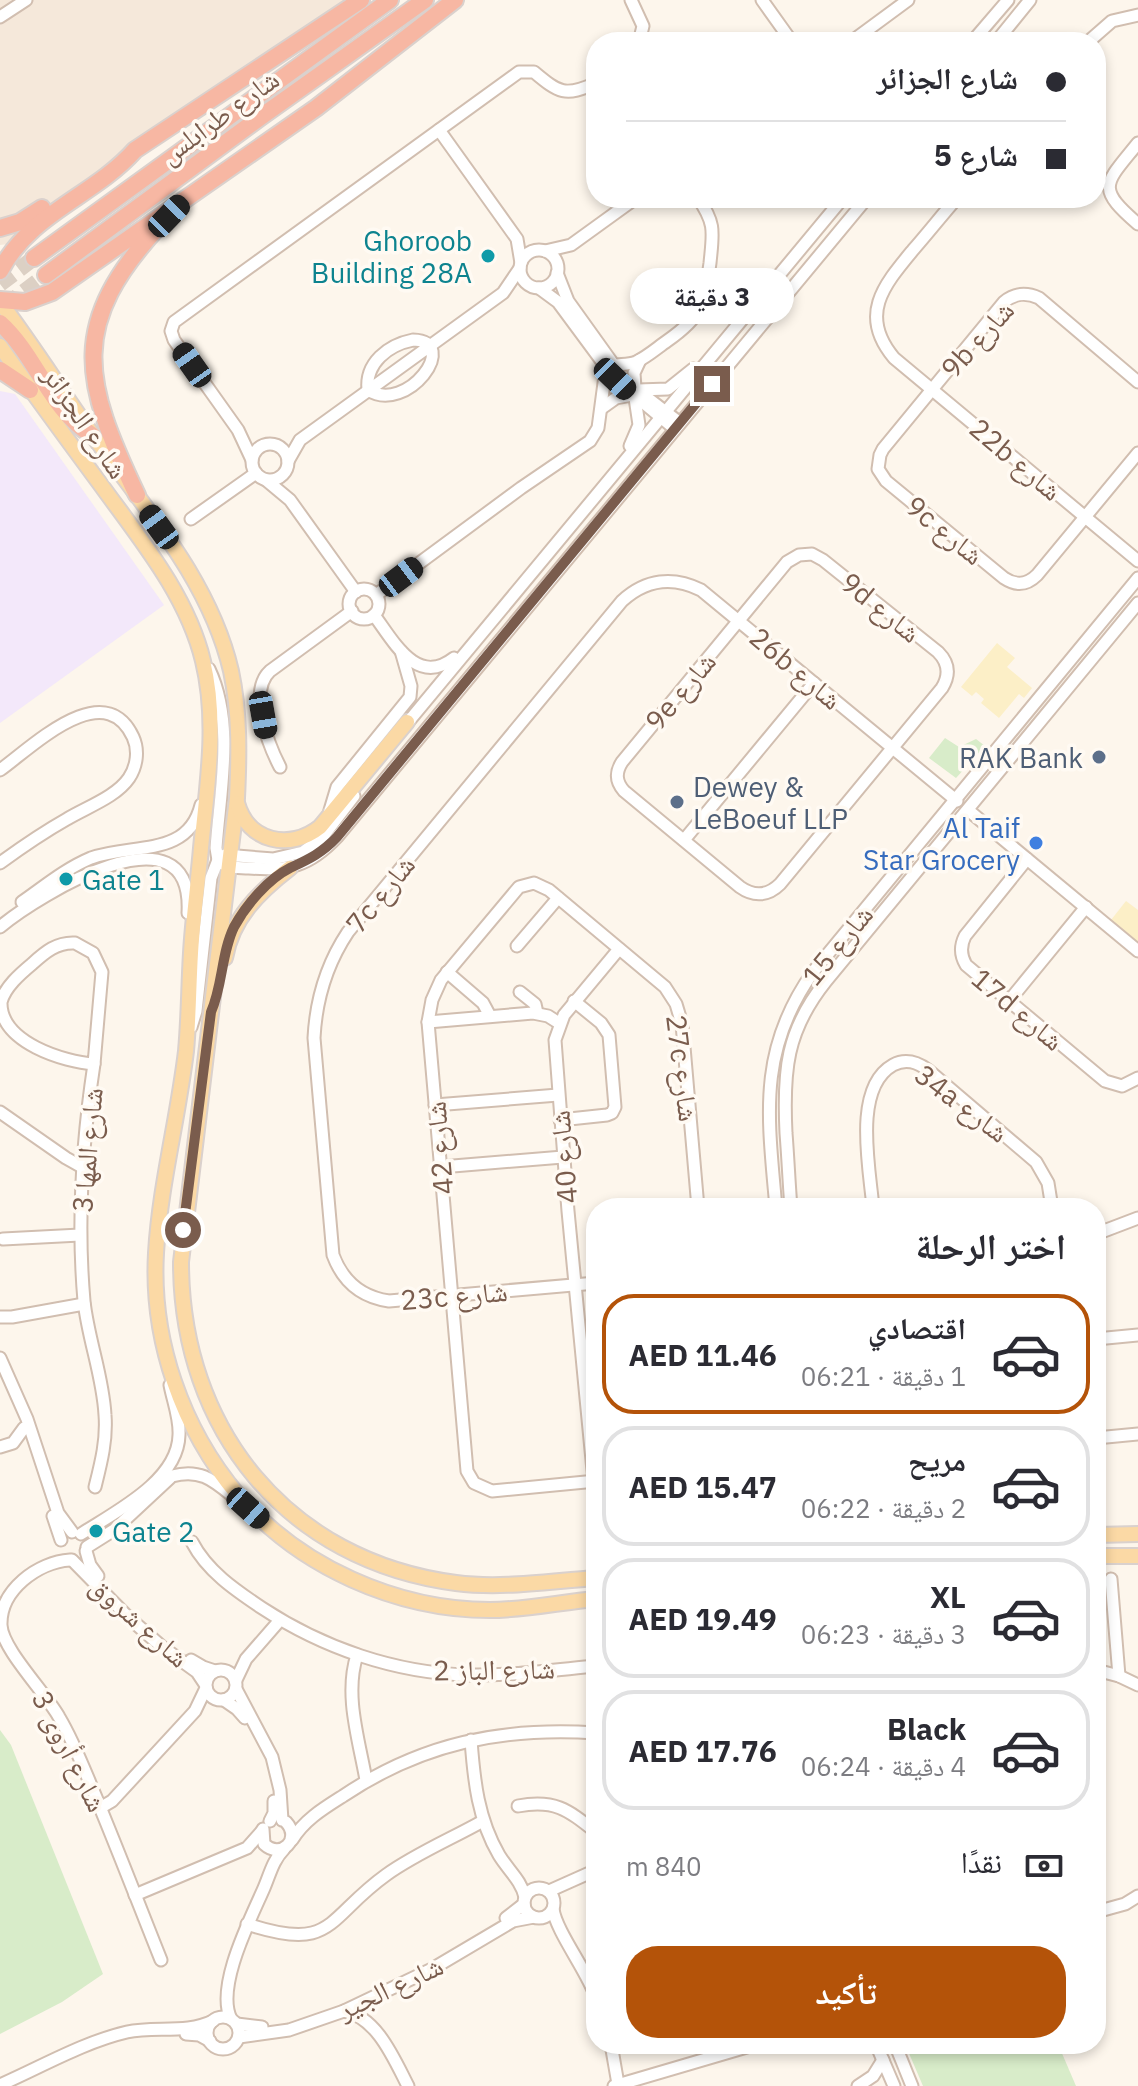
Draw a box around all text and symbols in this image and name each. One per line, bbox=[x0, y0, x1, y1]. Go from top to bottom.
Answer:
text: شارع الجزائر bbox=[877, 58, 1018, 97]
street label: شارع طرابلس bbox=[152, 60, 286, 172]
text: شارع 5 bbox=[934, 135, 1018, 174]
car bbox=[144, 190, 194, 242]
place label: Ghoroob Building 28A bbox=[311, 222, 472, 291]
marker: Ghoroob Building 28A bbox=[479, 247, 497, 265]
callout: 3 دقيقة bbox=[630, 268, 794, 324]
text: 3 دقيقة bbox=[674, 279, 750, 313]
street label: 9b شارع bbox=[932, 292, 1022, 386]
car bbox=[168, 338, 216, 392]
car bbox=[589, 354, 641, 404]
street label: شارع الجزائر bbox=[34, 358, 137, 485]
route end bbox=[694, 366, 730, 402]
street label: 22b شارع bbox=[962, 410, 1070, 508]
street label: 9c شارع bbox=[898, 487, 992, 573]
car bbox=[135, 501, 183, 553]
car bbox=[375, 553, 427, 601]
street label: 9d شارع bbox=[833, 563, 929, 651]
street label: 26b شارع bbox=[742, 619, 850, 717]
street label: 9e شارع bbox=[636, 644, 724, 738]
car bbox=[247, 689, 279, 741]
place label: RAK Bank bbox=[959, 739, 1083, 776]
marker: RAK Bank bbox=[1090, 748, 1108, 766]
place label: Dewey & LeBoeuf LLP bbox=[693, 768, 848, 837]
marker: Dewey & LeBoeuf LLP bbox=[668, 793, 686, 811]
place label: Al Taif Star Grocery bbox=[863, 809, 1020, 878]
marker: Al Taif Star Grocery bbox=[1027, 834, 1045, 852]
street label: 7c شارع bbox=[337, 847, 423, 941]
place label: Gate 1 bbox=[82, 861, 165, 898]
marker: Gate 1 bbox=[57, 870, 75, 888]
street label: شارع 15 bbox=[793, 897, 881, 993]
street label: 17d شارع bbox=[964, 960, 1072, 1058]
street label: 27c شارع bbox=[658, 1012, 708, 1124]
street label: 34a شارع bbox=[908, 1056, 1016, 1150]
street label: شارع المها 3 bbox=[63, 1086, 111, 1214]
street label: شارع 42 bbox=[416, 1100, 462, 1196]
street label: شارع 40 bbox=[540, 1109, 586, 1205]
route start bbox=[165, 1212, 201, 1248]
text: اختر الرحلة bbox=[916, 1222, 1066, 1269]
street label: 23c شارع bbox=[399, 1272, 509, 1318]
text: اقتصادي bbox=[868, 1308, 966, 1347]
icon: car bbox=[990, 1318, 1062, 1390]
text: AED 11.46 bbox=[629, 1335, 777, 1374]
text: 1 دقيقة · 06:21 bbox=[801, 1359, 966, 1393]
text: مريح bbox=[908, 1440, 966, 1479]
icon: car bbox=[990, 1450, 1062, 1522]
text: AED 15.47 bbox=[629, 1467, 777, 1506]
car bbox=[222, 1483, 274, 1533]
text: 2 دقيقة · 06:22 bbox=[801, 1491, 966, 1525]
place label: Gate 2 bbox=[112, 1513, 195, 1550]
marker: Gate 2 bbox=[87, 1522, 105, 1540]
street label: شارع شروق bbox=[83, 1567, 197, 1675]
text: XL bbox=[930, 1577, 966, 1616]
icon: car bbox=[990, 1582, 1062, 1654]
text: AED 19.49 bbox=[629, 1599, 777, 1638]
text: 3 دقيقة · 06:23 bbox=[801, 1617, 966, 1651]
street label: شارع الباز 2 bbox=[433, 1649, 555, 1689]
street label: شارع أروى 3 bbox=[24, 1684, 116, 1818]
text: Black bbox=[887, 1709, 966, 1748]
icon: car bbox=[990, 1714, 1062, 1786]
text: AED 17.76 bbox=[629, 1731, 777, 1770]
text: 4 دقيقة · 06:24 bbox=[801, 1749, 966, 1783]
text: نقدًا bbox=[961, 1842, 1002, 1881]
icon: cash bbox=[1022, 1844, 1066, 1888]
text: 840 m bbox=[626, 1849, 702, 1883]
street label: شارع الجير bbox=[330, 1946, 449, 2028]
button: تأكيد bbox=[626, 1946, 1066, 2038]

